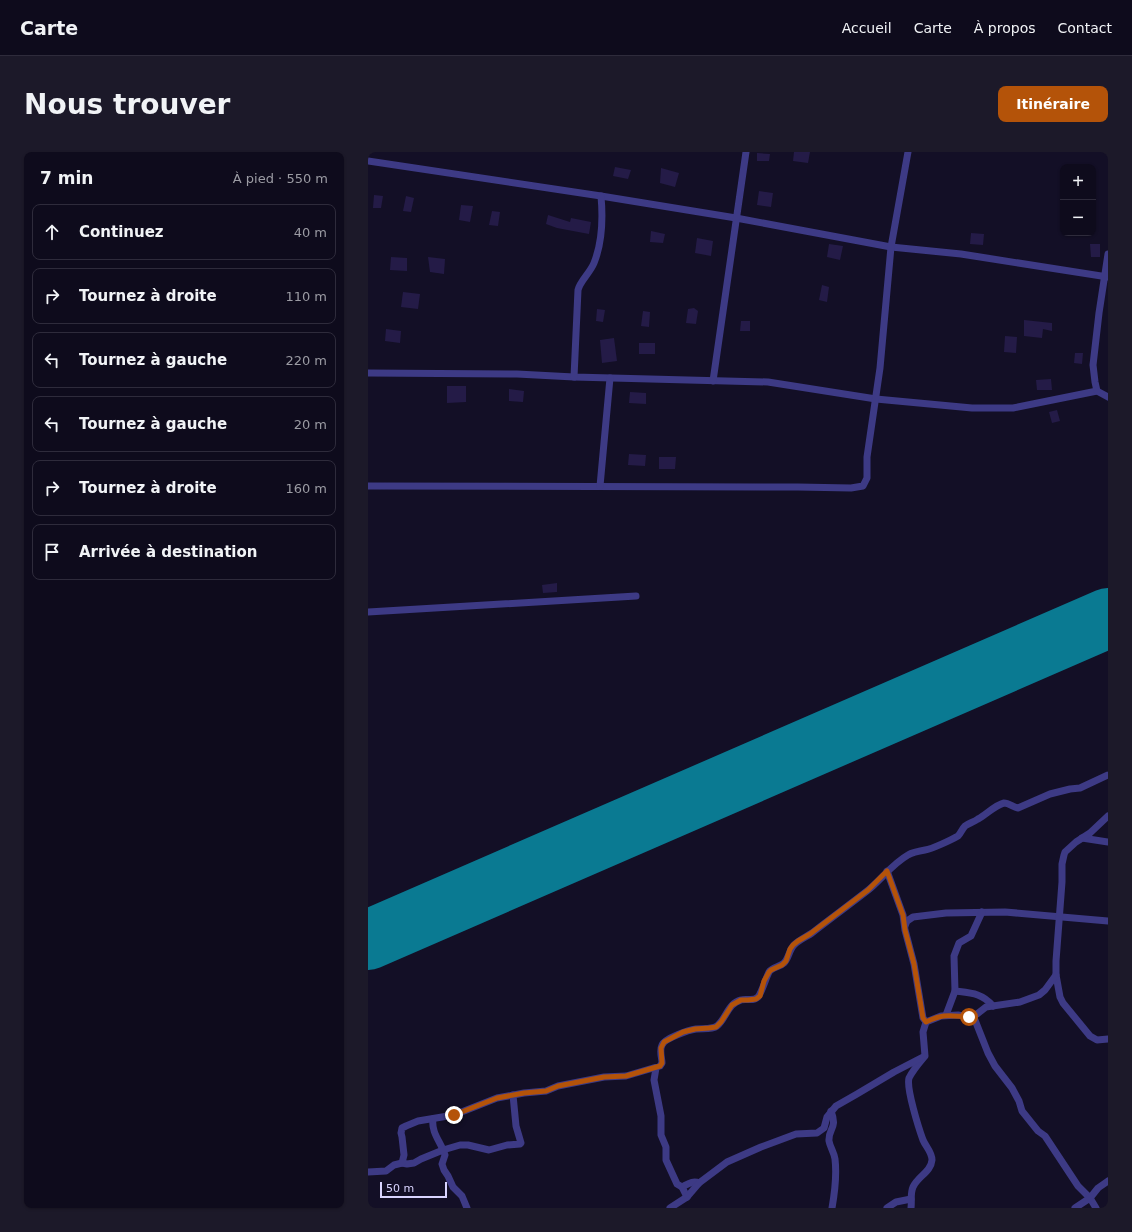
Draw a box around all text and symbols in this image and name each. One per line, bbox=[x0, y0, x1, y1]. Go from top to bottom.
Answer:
text: Carte bbox=[20, 17, 78, 39]
text: Accueil bbox=[842, 20, 892, 36]
text: Carte bbox=[914, 20, 952, 36]
text: À propos bbox=[974, 20, 1036, 36]
text: Contact bbox=[1058, 20, 1112, 36]
button: Itinéraire bbox=[998, 86, 1108, 122]
text: Nous trouver bbox=[24, 88, 230, 121]
map controls bbox=[1060, 164, 1096, 236]
button: + bbox=[1060, 164, 1096, 200]
text: 7 min bbox=[40, 168, 93, 188]
text: À pied · 550 m bbox=[233, 171, 328, 186]
button: − bbox=[1060, 200, 1096, 236]
icon: ahead bbox=[41, 221, 63, 243]
text: Continuez bbox=[79, 223, 164, 241]
text: 40 m bbox=[294, 225, 327, 240]
icon: right bbox=[41, 285, 63, 307]
text: Tournez à droite bbox=[79, 287, 217, 305]
text: 110 m bbox=[285, 289, 327, 304]
icon: left bbox=[41, 349, 63, 371]
text: Tournez à gauche bbox=[79, 351, 227, 369]
text: 220 m bbox=[285, 353, 327, 368]
icon: left bbox=[41, 413, 63, 435]
text: Tournez à gauche bbox=[79, 415, 227, 433]
text: 20 m bbox=[294, 417, 327, 432]
icon: right bbox=[41, 477, 63, 499]
text: Tournez à droite bbox=[79, 479, 217, 497]
text: 160 m bbox=[285, 481, 327, 496]
icon: arrive bbox=[41, 541, 63, 563]
text: Arrivée à destination bbox=[79, 543, 257, 561]
route start bbox=[960, 1008, 978, 1026]
route end bbox=[445, 1106, 463, 1124]
scale bar bbox=[380, 1180, 447, 1199]
text: 50 m bbox=[386, 1182, 414, 1195]

